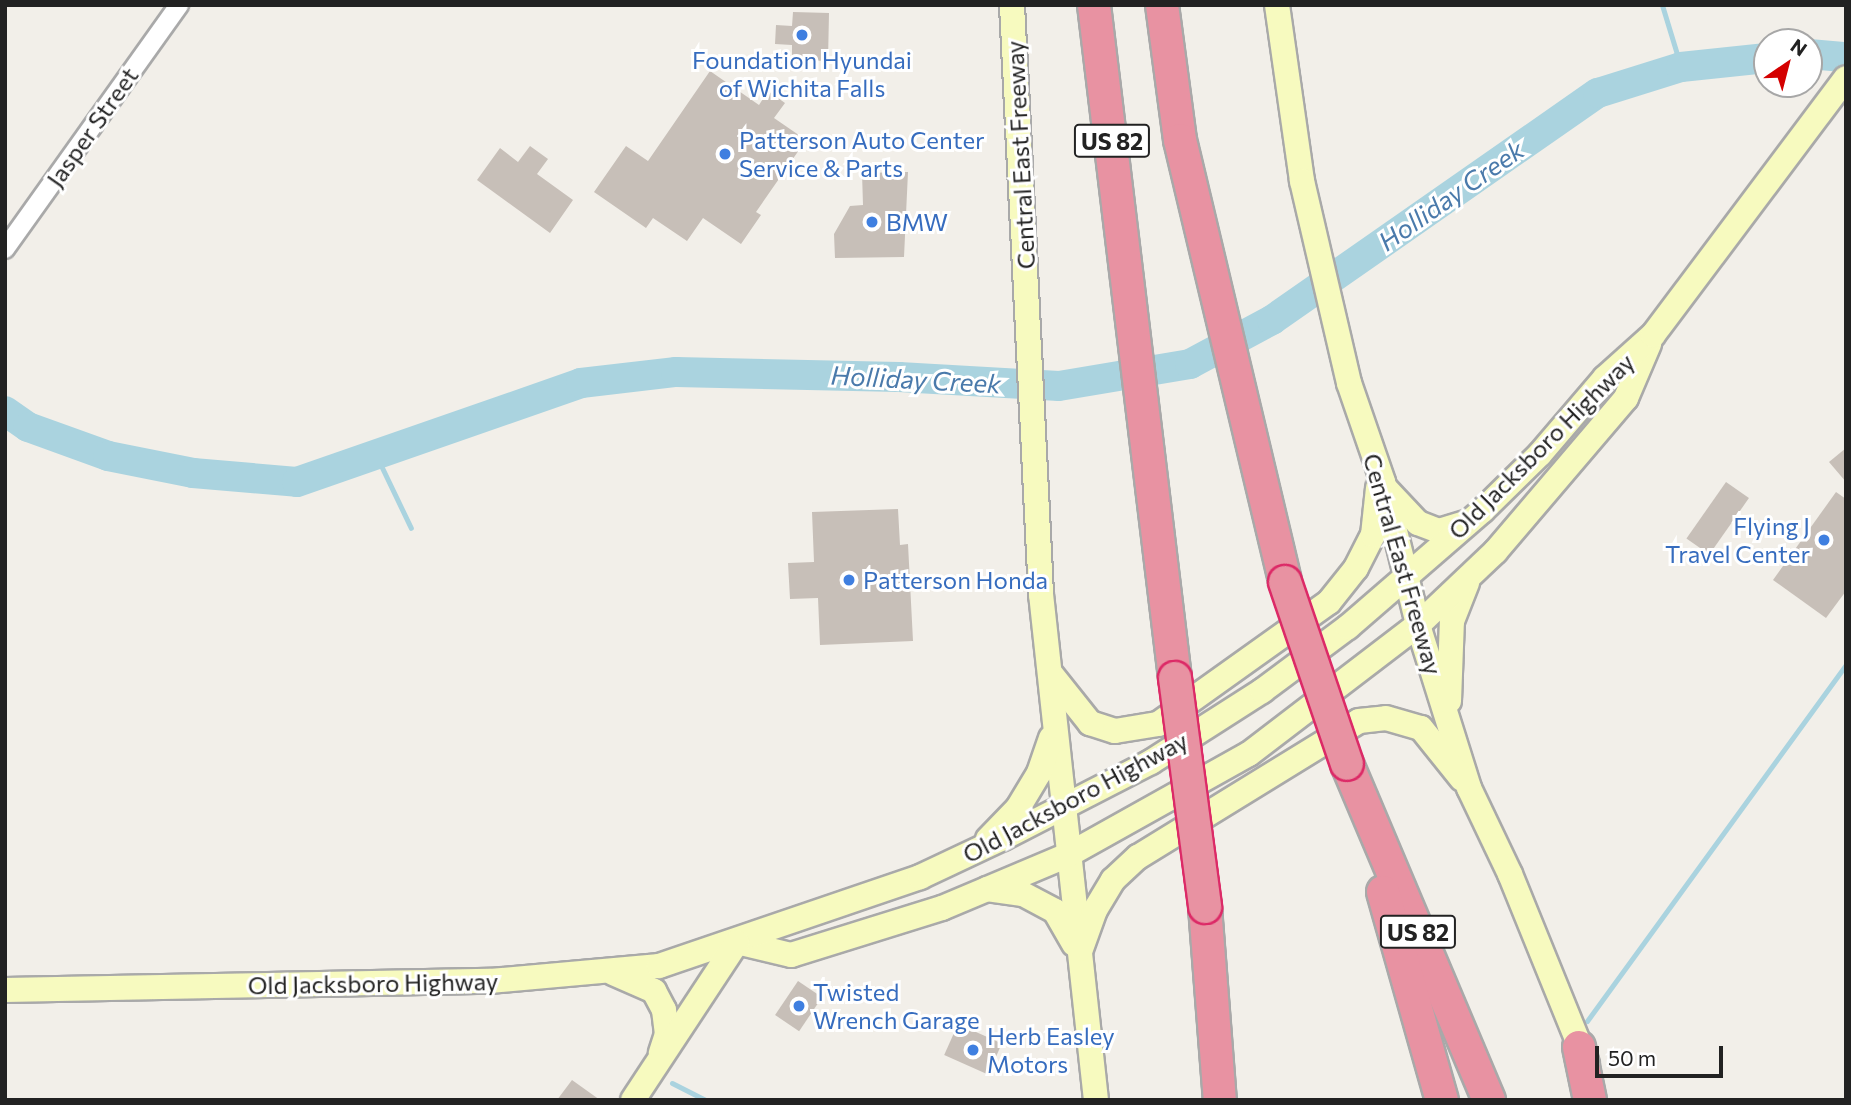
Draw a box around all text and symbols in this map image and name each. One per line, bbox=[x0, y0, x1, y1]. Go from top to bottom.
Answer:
marker: Foundation Hyundai of Wichita Falls bbox=[794, 27, 810, 43]
north arrow bbox=[1753, 28, 1823, 98]
text: N bbox=[1787, 34, 1812, 61]
street label: Central East Freeway bbox=[1000, 40, 1040, 270]
place label: Foundation Hyundai of Wichita Falls bbox=[692, 46, 912, 102]
street label: Jasper Street bbox=[40, 62, 144, 192]
road number: US 82 bbox=[1074, 122, 1150, 160]
place label: Patterson Auto Center Service & Parts bbox=[739, 126, 985, 182]
water label: Holliday Creek bbox=[1372, 133, 1530, 257]
marker: Patterson Auto Center Service & Parts bbox=[717, 146, 733, 162]
place label: BMW bbox=[886, 208, 948, 236]
marker: BMW bbox=[864, 214, 880, 230]
street label: Old Jacksboro Highway bbox=[1442, 347, 1640, 545]
water label: Holliday Creek bbox=[830, 359, 1002, 399]
street label: Central East Freeway bbox=[1358, 450, 1448, 678]
place label: Flying J Travel Center bbox=[1665, 512, 1810, 568]
marker: Flying J Travel Center bbox=[1816, 532, 1832, 548]
place label: Patterson Honda bbox=[863, 566, 1048, 594]
marker: Patterson Honda bbox=[841, 572, 857, 588]
street label: Old Jacksboro Highway bbox=[958, 725, 1192, 869]
road number: US 82 bbox=[1380, 912, 1456, 951]
street label: Old Jacksboro Highway bbox=[248, 966, 498, 1000]
place label: Twisted Wrench Garage bbox=[813, 978, 980, 1034]
marker: Twisted Wrench Garage bbox=[791, 998, 807, 1014]
place label: Herb Easley Motors bbox=[987, 1022, 1115, 1078]
scale bar bbox=[1599, 1032, 1727, 1076]
marker: Herb Easley Motors bbox=[965, 1042, 981, 1058]
text: 50 m bbox=[1608, 1045, 1656, 1070]

